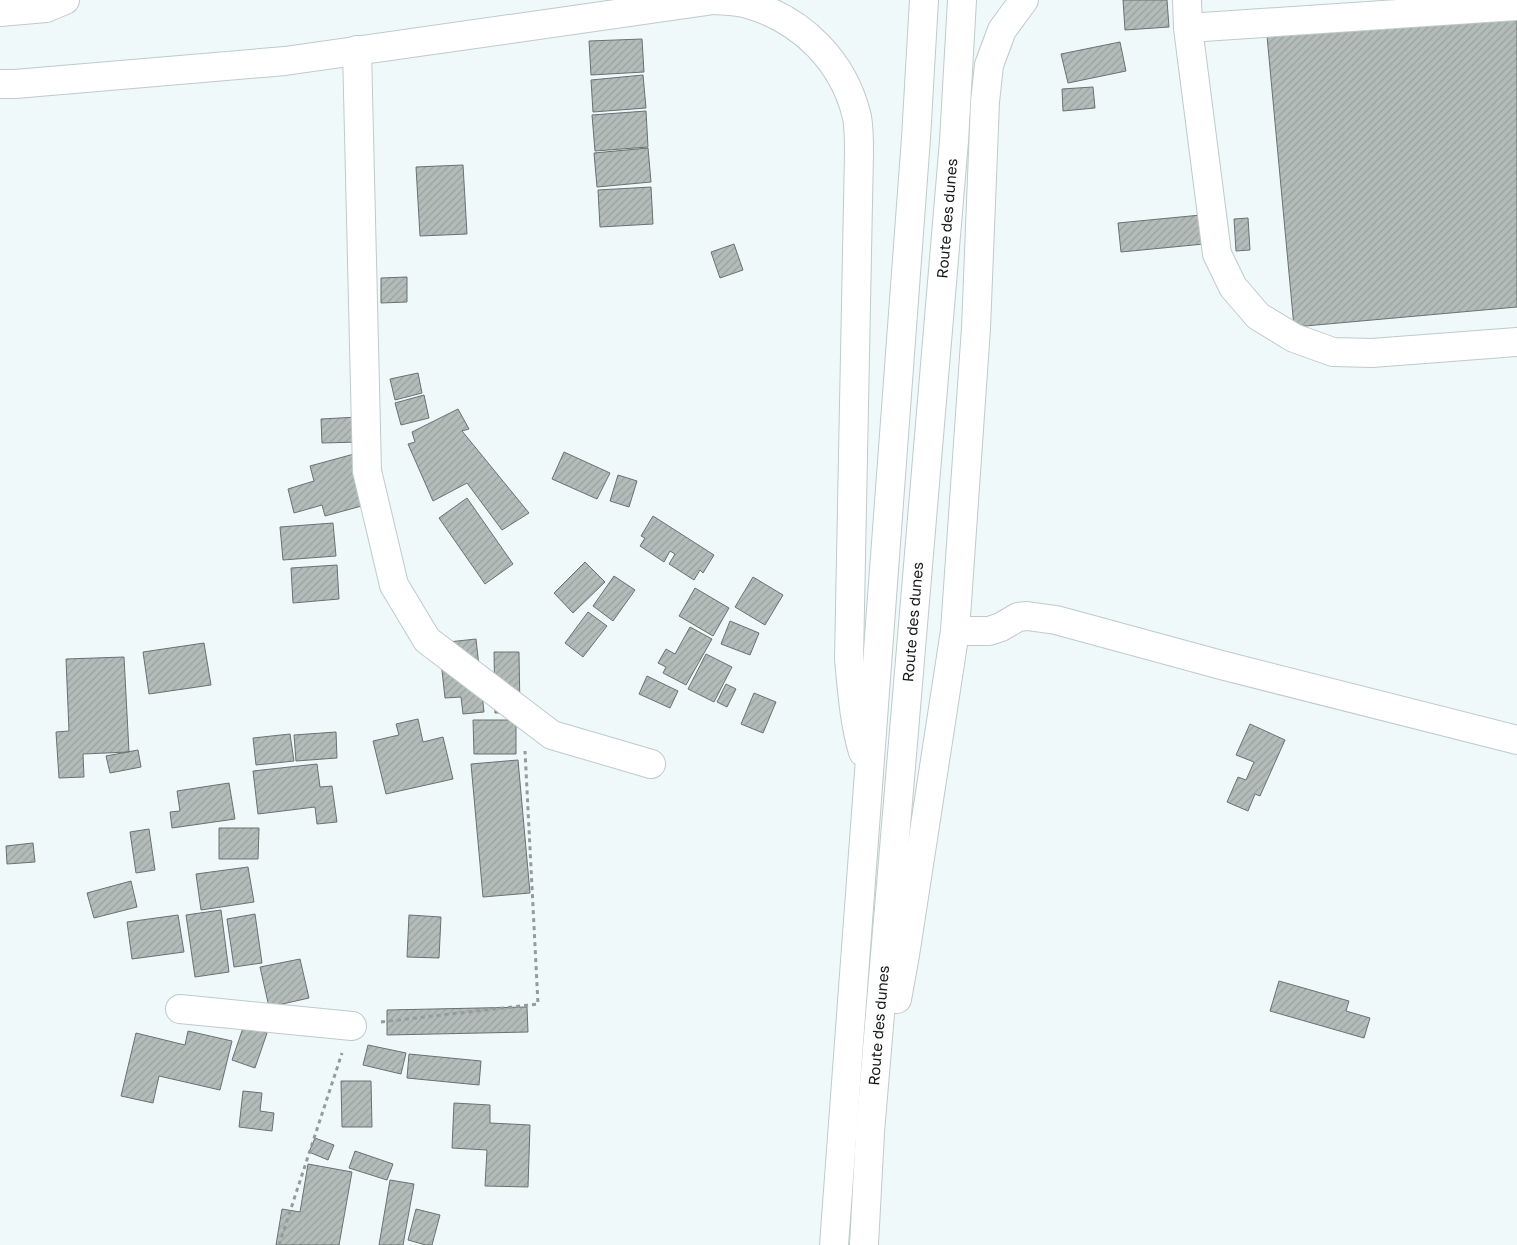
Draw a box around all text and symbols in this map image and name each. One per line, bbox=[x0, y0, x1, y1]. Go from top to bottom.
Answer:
street label: Route des dunes bbox=[932, 158, 961, 279]
street label: Route des dunes bbox=[898, 561, 926, 683]
street label: Route des dunes bbox=[864, 965, 892, 1086]

